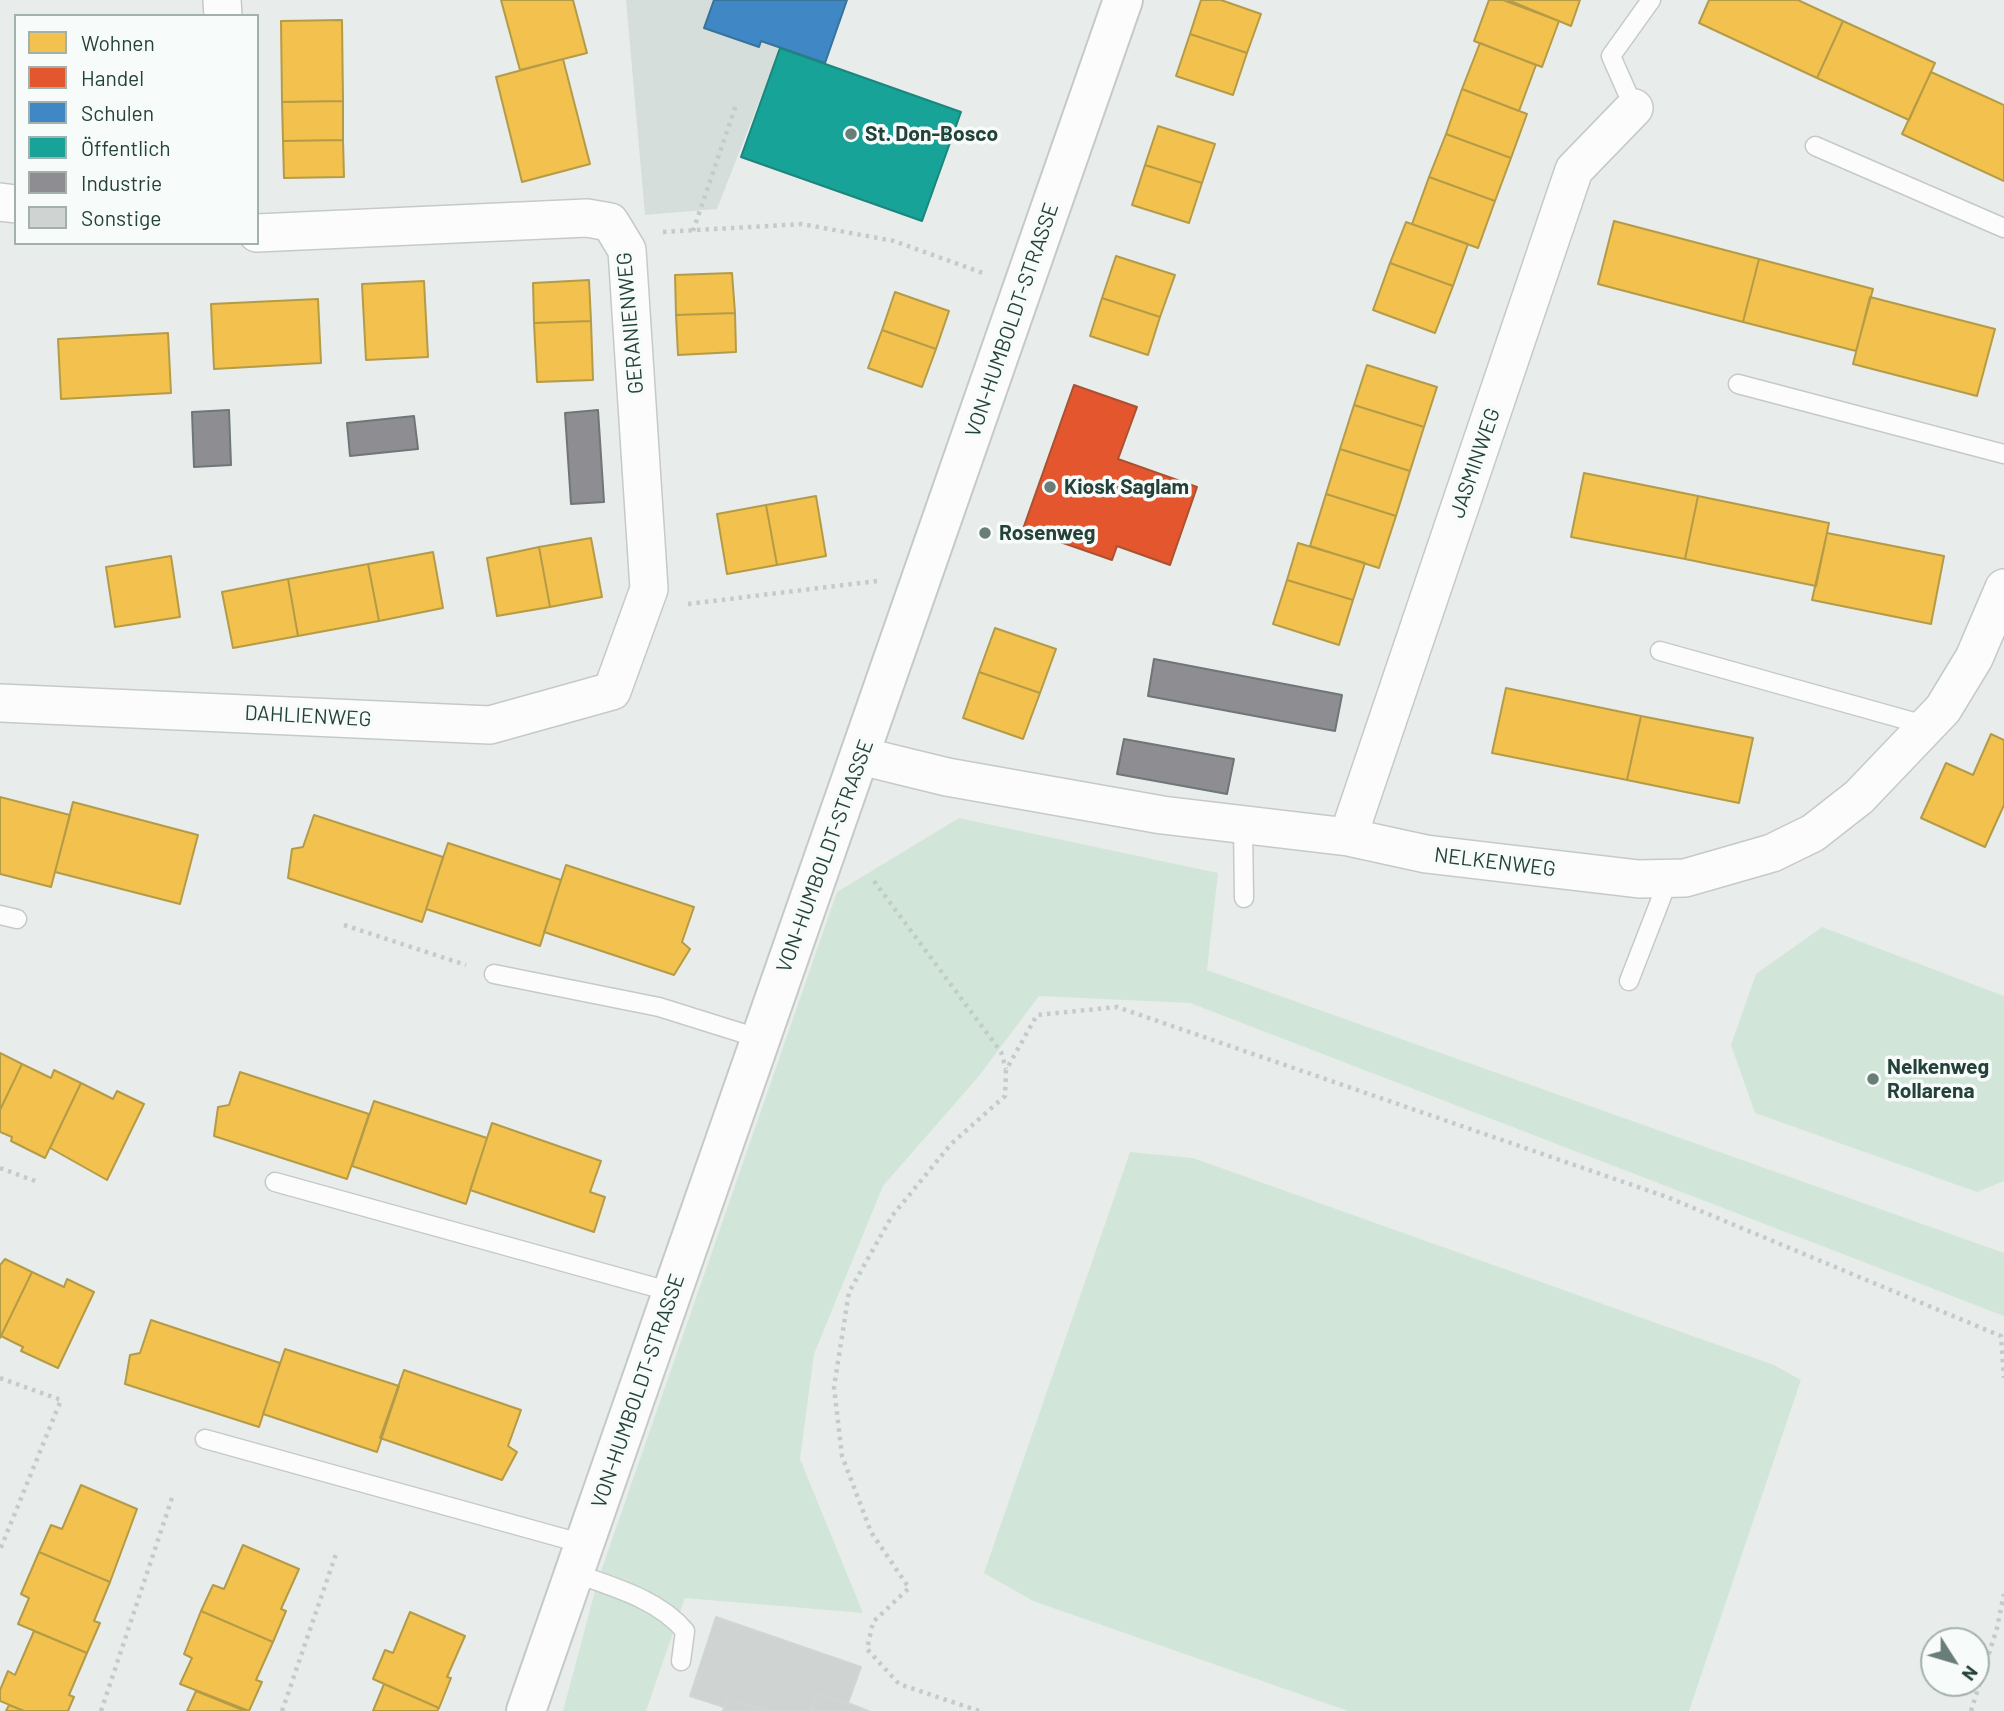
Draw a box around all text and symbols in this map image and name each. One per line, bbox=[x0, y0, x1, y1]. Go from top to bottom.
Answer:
legend bbox=[14, 14, 259, 245]
text: Wohnen bbox=[81, 30, 155, 55]
text: Handel bbox=[81, 65, 144, 90]
text: Schulen bbox=[81, 100, 154, 125]
place label: St. Don-Bosco bbox=[865, 121, 998, 147]
marker: St. Don-Bosco bbox=[843, 126, 859, 142]
text: Öffentlich bbox=[81, 135, 171, 160]
text: Industrie bbox=[81, 170, 162, 195]
street label: VON-HUMBOLDT-STRASSE bbox=[960, 200, 1064, 440]
text: Sonstige bbox=[81, 205, 162, 230]
street label: GERANIENWEG bbox=[611, 251, 649, 395]
street label: JASMINWEG bbox=[1444, 405, 1506, 521]
place label: Kiosk Saglam bbox=[1064, 474, 1189, 500]
marker: Kiosk Saglam bbox=[1042, 479, 1058, 495]
place label: Rosenweg bbox=[999, 520, 1095, 546]
marker: Rosenweg bbox=[977, 525, 993, 541]
street label: DAHLIENWEG bbox=[244, 700, 372, 732]
street label: VON-HUMBOLDT-STRASSE bbox=[771, 736, 879, 976]
street label: NELKENWEG bbox=[1433, 842, 1557, 882]
place label: Nelkenweg Rollarena bbox=[1887, 1054, 1989, 1104]
marker: Nelkenweg Rollarena bbox=[1865, 1071, 1881, 1087]
street label: VON-HUMBOLDT-STRASSE bbox=[586, 1271, 690, 1511]
north arrow bbox=[1920, 1627, 1990, 1697]
text: N bbox=[1958, 1662, 1984, 1686]

